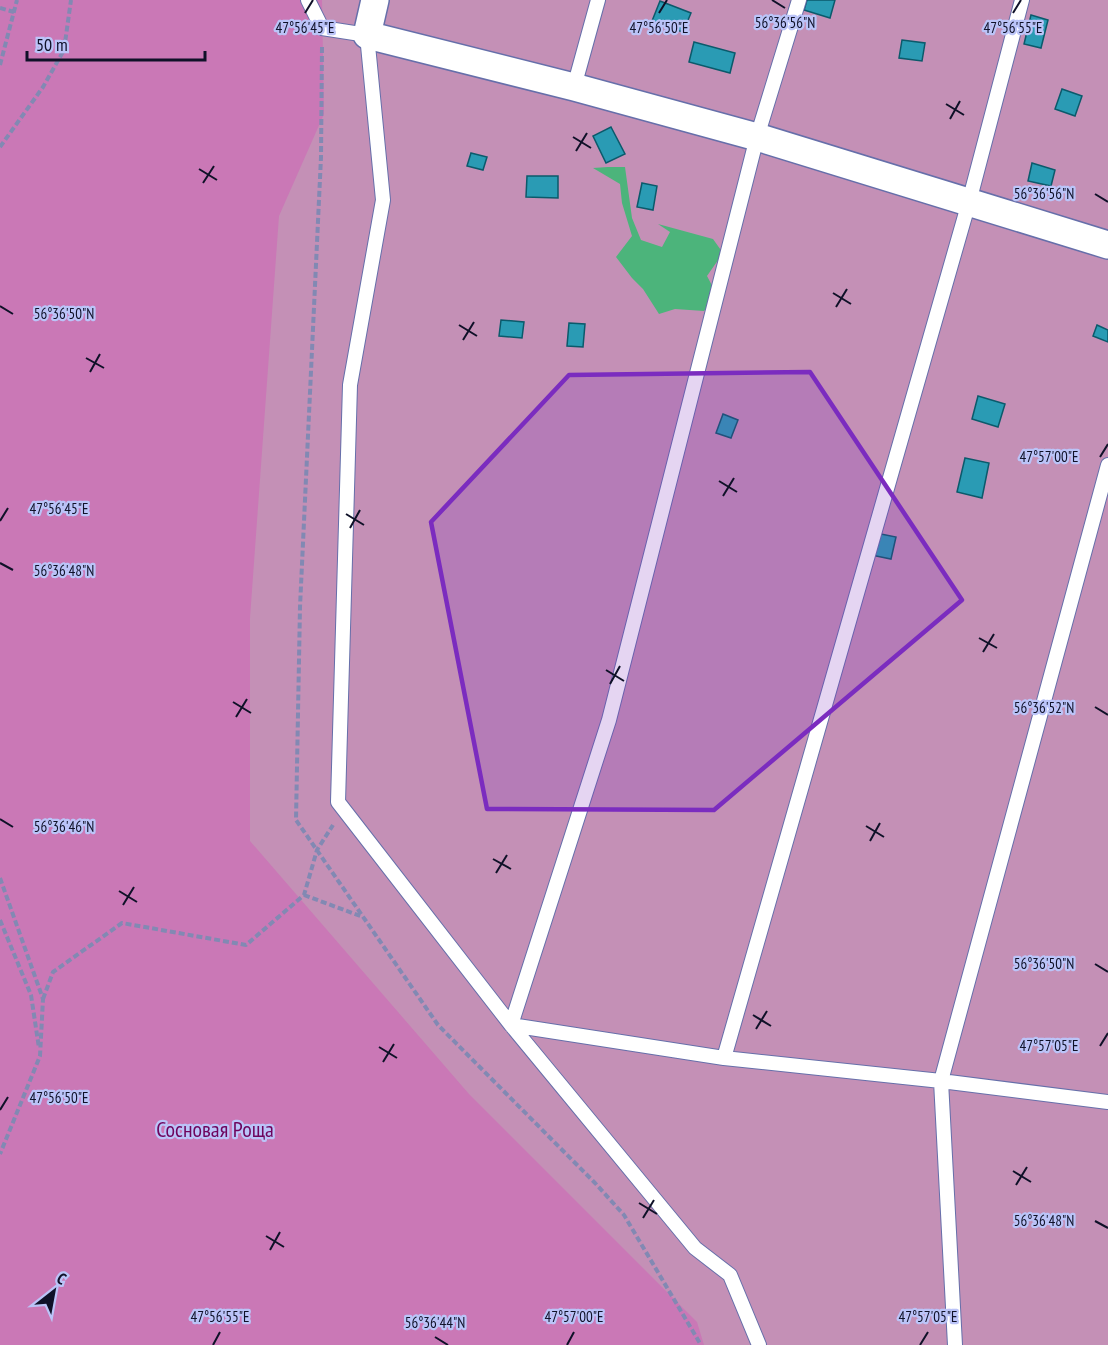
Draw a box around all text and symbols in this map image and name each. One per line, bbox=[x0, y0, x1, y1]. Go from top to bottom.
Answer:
text: 56°36'56"N bbox=[755, 13, 815, 32]
text: 47°56'45"E bbox=[275, 18, 335, 37]
text: 47°56'50"E bbox=[629, 18, 689, 37]
text: 47°56'55"E bbox=[983, 18, 1043, 37]
scale bar bbox=[27, 24, 206, 62]
text: 50 m bbox=[36, 33, 68, 56]
text: 56°36'56"N bbox=[1014, 184, 1074, 203]
text: 56°36'50"N bbox=[34, 304, 94, 323]
text: 47°57'00"E bbox=[1019, 447, 1079, 466]
text: 47°56'45"E bbox=[29, 499, 89, 518]
text: 56°36'48"N bbox=[34, 561, 94, 580]
text: 56°36'52"N bbox=[1014, 698, 1074, 717]
text: 56°36'46"N bbox=[34, 817, 94, 836]
text: 56°36'50"N bbox=[1014, 954, 1074, 973]
text: 47°57'05"E bbox=[1019, 1036, 1079, 1055]
text: 47°56'50"E bbox=[29, 1088, 89, 1107]
park label: Сосновая Роща bbox=[156, 1115, 274, 1143]
text: 56°36'48"N bbox=[1014, 1211, 1074, 1230]
north arrow bbox=[24, 1261, 84, 1321]
text: С bbox=[53, 1268, 71, 1289]
text: 47°56'55"E bbox=[190, 1307, 250, 1326]
text: 47°57'00"E bbox=[544, 1307, 604, 1326]
text: 47°57'05"E bbox=[898, 1307, 958, 1326]
text: 56°36'44"N bbox=[405, 1313, 465, 1332]

